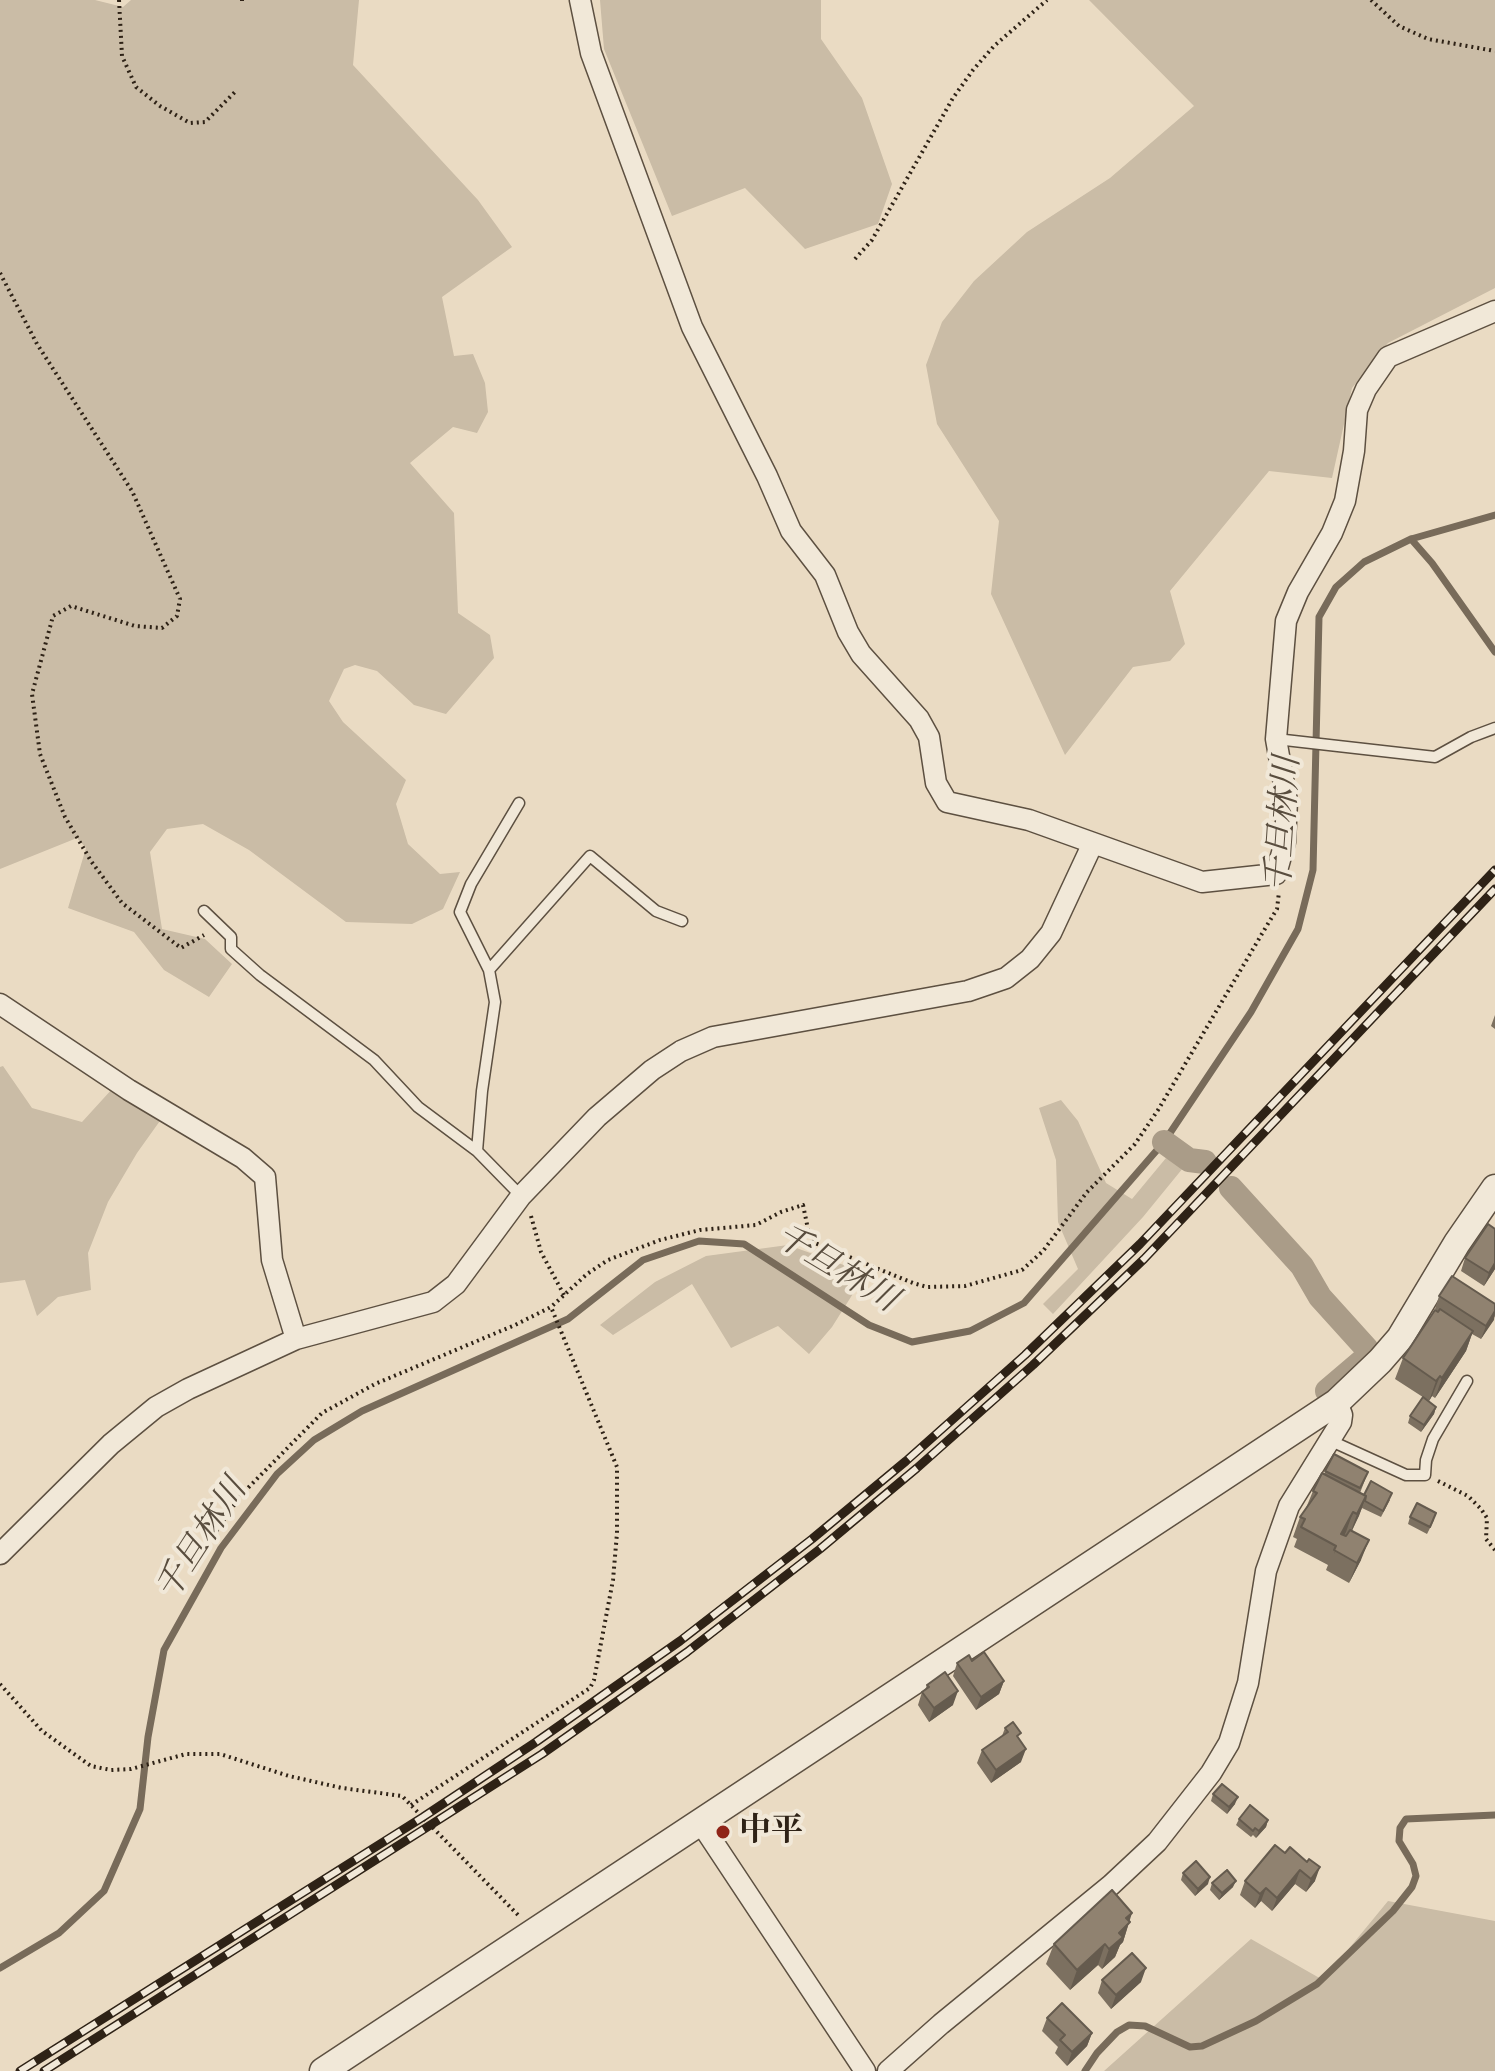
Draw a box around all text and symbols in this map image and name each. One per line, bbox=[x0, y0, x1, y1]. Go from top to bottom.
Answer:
water label: 千旦林川 bbox=[1259, 755, 1309, 893]
water label: 千旦林川 bbox=[767, 1216, 905, 1322]
water label: 千旦林川 bbox=[148, 1472, 256, 1608]
place label: 中平 bbox=[739, 1813, 803, 1851]
marker: 中平 bbox=[714, 1823, 732, 1841]

